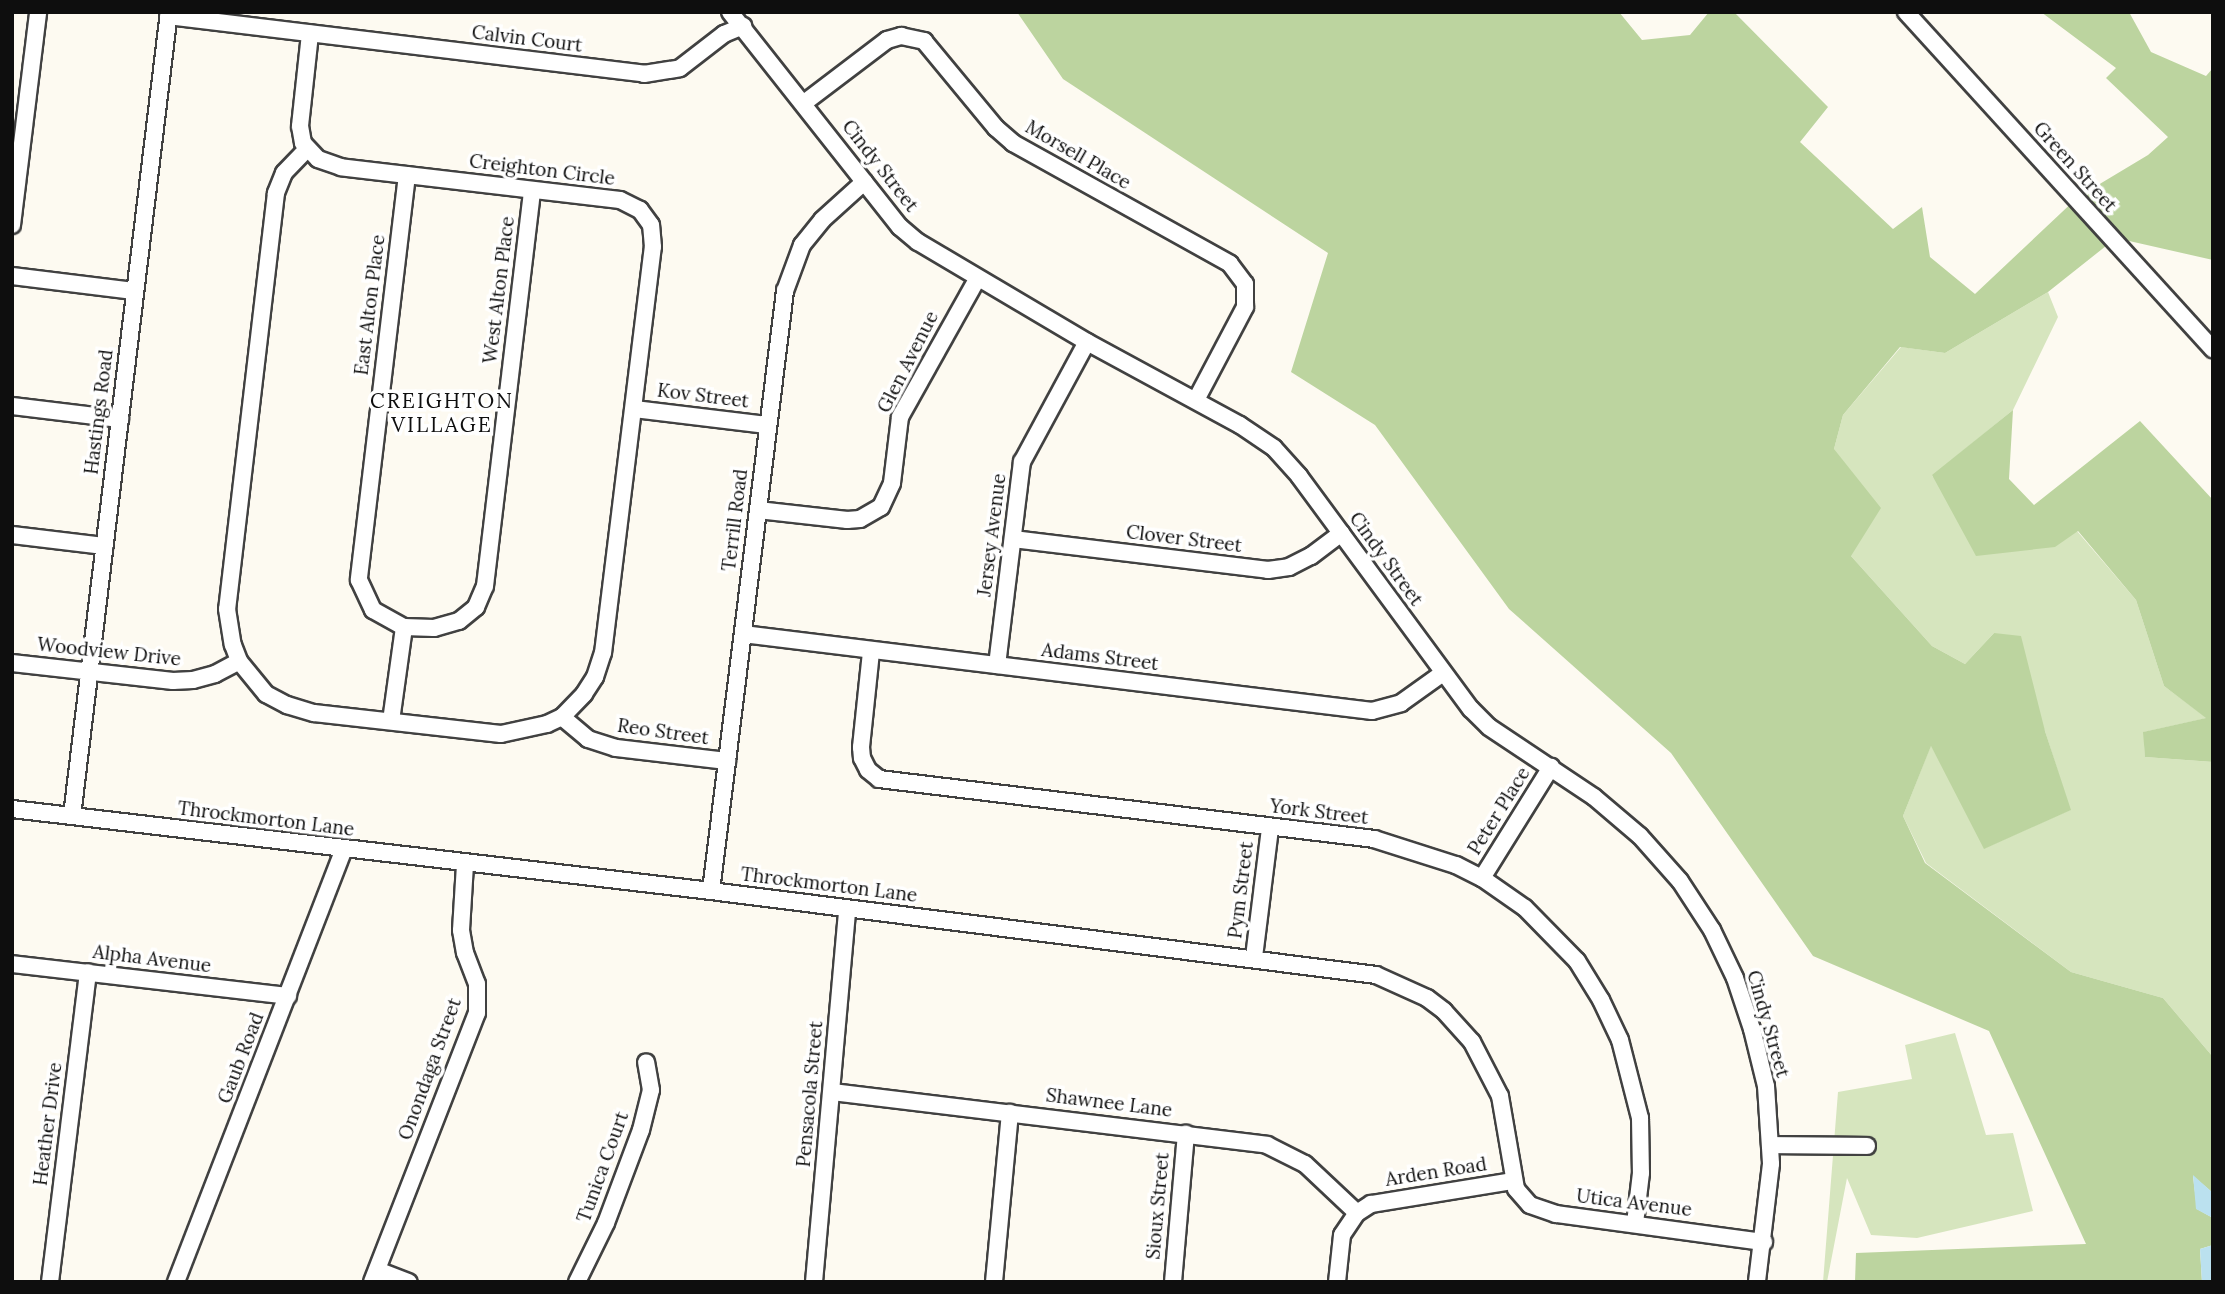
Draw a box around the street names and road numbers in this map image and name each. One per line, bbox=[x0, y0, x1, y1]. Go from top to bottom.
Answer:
street label: Calvin Court bbox=[470, 21, 584, 57]
street label: Cindy Street bbox=[837, 116, 923, 216]
street label: Morsell Place bbox=[1021, 116, 1135, 194]
street label: Green Street bbox=[2029, 117, 2121, 217]
street label: Creighton Circle bbox=[468, 150, 616, 190]
street label: West Alton Place bbox=[479, 215, 519, 365]
street label: East Alton Place bbox=[350, 233, 390, 377]
street label: Glen Avenue bbox=[873, 307, 943, 417]
street label: Hastings Road bbox=[80, 348, 118, 476]
street label: Kov Street bbox=[656, 379, 750, 413]
street label: Terrill Road bbox=[717, 468, 753, 572]
street label: Jersey Avenue bbox=[973, 472, 1011, 598]
street label: Cindy Street bbox=[1344, 508, 1428, 610]
street label: Clover Street bbox=[1125, 521, 1243, 557]
street label: Woodview Drive bbox=[36, 633, 182, 671]
street label: Adams Street bbox=[1040, 639, 1160, 675]
street label: Reo Street bbox=[616, 714, 710, 750]
street label: Peter Place bbox=[1463, 763, 1535, 859]
street label: York Street bbox=[1268, 795, 1370, 829]
street label: Throckmorton Lane bbox=[176, 797, 356, 841]
street label: Pym Street bbox=[1224, 840, 1258, 940]
street label: Throckmorton Lane bbox=[739, 863, 919, 907]
street label: Alpha Avenue bbox=[92, 940, 212, 978]
street label: Cindy Street bbox=[1742, 968, 1794, 1080]
street label: Onondaga Street bbox=[394, 995, 466, 1143]
street label: Gaub Road bbox=[213, 1009, 269, 1107]
street label: Pensacola Street bbox=[792, 1020, 828, 1168]
street label: Heather Drive bbox=[29, 1061, 67, 1187]
street label: Shawnee Lane bbox=[1045, 1084, 1173, 1122]
street label: Tunica Court bbox=[572, 1108, 634, 1226]
street label: Sioux Street bbox=[1142, 1152, 1174, 1260]
street label: Arden Road bbox=[1384, 1153, 1488, 1191]
street label: Utica Avenue bbox=[1575, 1185, 1693, 1221]

